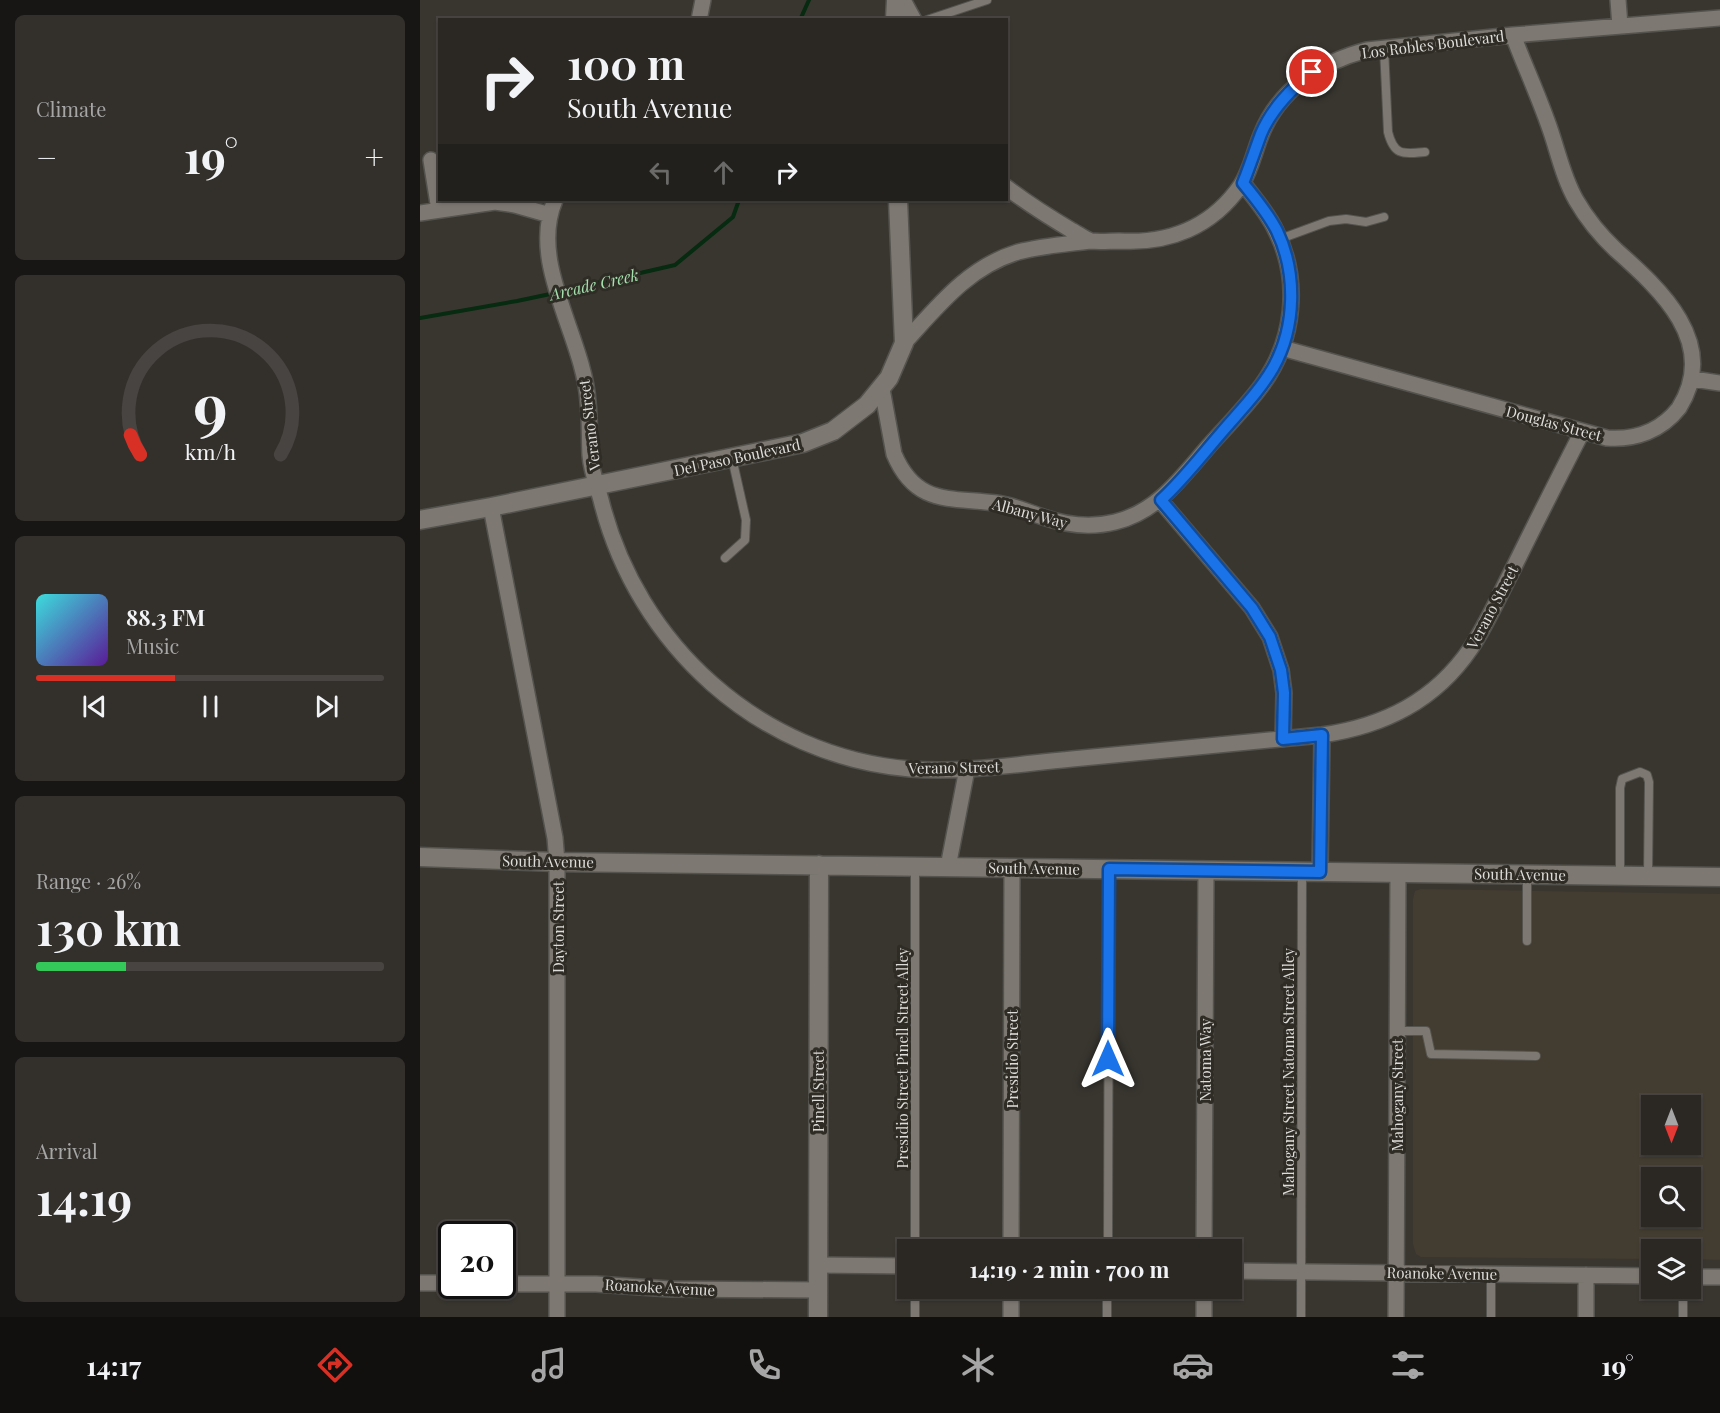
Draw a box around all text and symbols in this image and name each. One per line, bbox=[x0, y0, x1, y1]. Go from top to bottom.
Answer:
street label: Los Robles Boulevard bbox=[1360, 25, 1506, 63]
text: 100 m bbox=[567, 35, 685, 91]
icon: right bbox=[468, 42, 546, 120]
pin bbox=[1286, 46, 1337, 97]
icon: arrive bbox=[1295, 55, 1328, 88]
text: South Avenue bbox=[567, 89, 732, 125]
text: Climate bbox=[36, 95, 106, 122]
text: 19° bbox=[184, 125, 238, 185]
text: − bbox=[36, 134, 57, 178]
text: + bbox=[365, 134, 384, 178]
icon: left bbox=[644, 156, 677, 189]
icon: ahead bbox=[707, 156, 740, 189]
icon: right bbox=[770, 156, 803, 189]
water label: Arcade Creek bbox=[546, 264, 641, 305]
text: 9 bbox=[193, 361, 227, 445]
street label: Verano Street bbox=[573, 378, 605, 473]
street label: Douglas Street bbox=[1504, 401, 1605, 446]
street label: Del Paso Boulevard bbox=[672, 434, 802, 480]
text: km/h bbox=[184, 438, 236, 466]
street label: Albany Way bbox=[989, 493, 1070, 533]
street label: Verano Street bbox=[1461, 561, 1523, 653]
text: 88.3 FM bbox=[126, 602, 205, 632]
text: Music bbox=[126, 632, 179, 659]
icon: previous bbox=[78, 690, 111, 723]
icon: pause bbox=[194, 690, 227, 723]
icon: next bbox=[310, 690, 343, 723]
street label: Verano Street bbox=[907, 756, 1001, 778]
street label: South Avenue bbox=[502, 850, 594, 872]
street label: South Avenue bbox=[988, 857, 1080, 879]
street label: South Avenue bbox=[1474, 863, 1566, 885]
text: Range · 26% bbox=[36, 867, 141, 894]
street label: Dayton Street bbox=[548, 880, 568, 973]
text: 130 km bbox=[36, 897, 181, 957]
street label: Presidio Street Pinell Street Alley bbox=[892, 947, 912, 1168]
street label: Mahogany Street Natoma Street Alley bbox=[1278, 948, 1298, 1196]
street label: Presidio Street bbox=[1002, 1009, 1022, 1109]
street label: Natoma Way bbox=[1195, 1018, 1215, 1101]
position arrow bbox=[1076, 1027, 1140, 1091]
street label: Mahogany Street bbox=[1387, 1038, 1407, 1151]
street label: Pinell Street bbox=[808, 1049, 828, 1132]
north arrow bbox=[1641, 1095, 1701, 1155]
map controls bbox=[1641, 1095, 1701, 1299]
text: Arrival bbox=[36, 1137, 98, 1164]
text: 14:19 bbox=[36, 1167, 132, 1227]
button: search bbox=[1641, 1167, 1701, 1227]
speed limit sign: 20 bbox=[438, 1221, 516, 1299]
button: layers bbox=[1641, 1239, 1701, 1299]
text: 14:19 · 2 min · 700 m bbox=[970, 1254, 1169, 1284]
street label: Roanoke Avenue bbox=[1387, 1262, 1497, 1284]
street label: Roanoke Avenue bbox=[604, 1274, 716, 1300]
icon: directions bbox=[314, 1344, 356, 1386]
icon: music bbox=[528, 1344, 570, 1386]
icon: phone bbox=[743, 1344, 785, 1386]
icon: climate bbox=[957, 1344, 999, 1386]
icon: car bbox=[1172, 1344, 1214, 1386]
icon: filters bbox=[1387, 1344, 1429, 1386]
text: 14:17 bbox=[86, 1347, 141, 1383]
text: 19° bbox=[1601, 1347, 1634, 1383]

